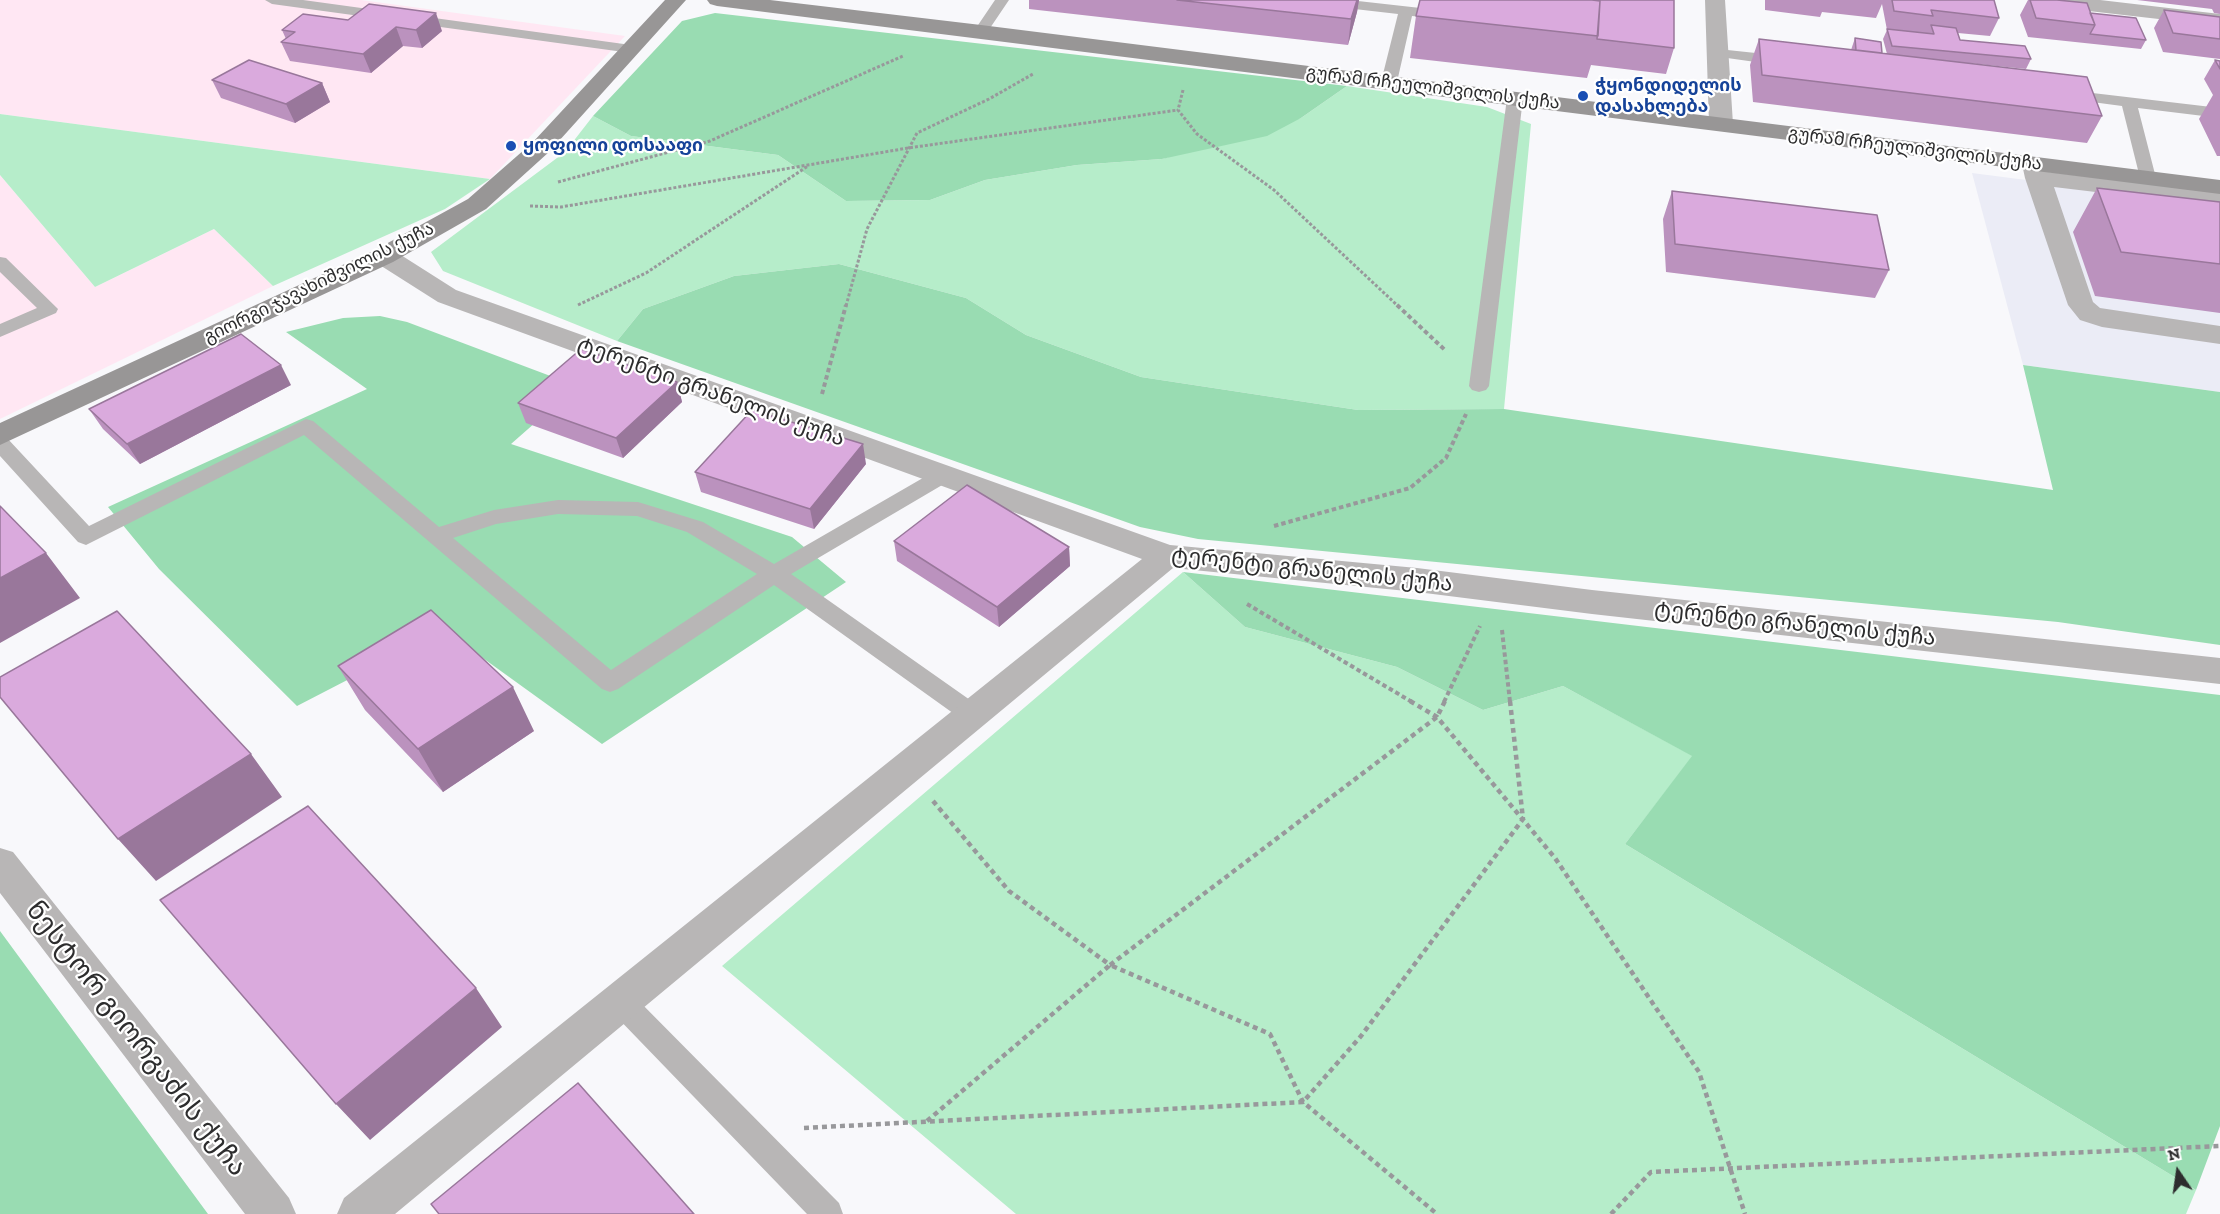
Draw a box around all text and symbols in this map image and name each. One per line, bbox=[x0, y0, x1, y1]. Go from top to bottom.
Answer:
street label: გურამ რჩეულიშვილის ქუჩა bbox=[1305, 62, 1561, 114]
place label: ჭყონდიდელის დასახლება bbox=[1595, 75, 1742, 118]
marker: ჭყონდიდელის დასახლება bbox=[1576, 89, 1590, 103]
street label: გურამ რჩეულიშვილის ქუჩა bbox=[1787, 123, 2043, 175]
place label: ყოფილი დოსააფი bbox=[523, 135, 703, 157]
marker: ყოფილი დოსააფი bbox=[504, 139, 518, 153]
street label: გიორგი ჯავახიშვილის ქუჩა bbox=[200, 218, 438, 348]
street label: ტერენტი გრანელის ქუჩა bbox=[574, 331, 848, 453]
street label: ტერენტი გრანელის ქუჩა bbox=[1170, 542, 1454, 598]
street label: ტერენტი გრანელის ქუჩა bbox=[1653, 596, 1937, 652]
street label: ნესტორ გიორგაძის ქუჩა bbox=[19, 895, 253, 1183]
north arrow bbox=[2148, 1142, 2208, 1202]
text: N bbox=[2166, 1143, 2182, 1165]

